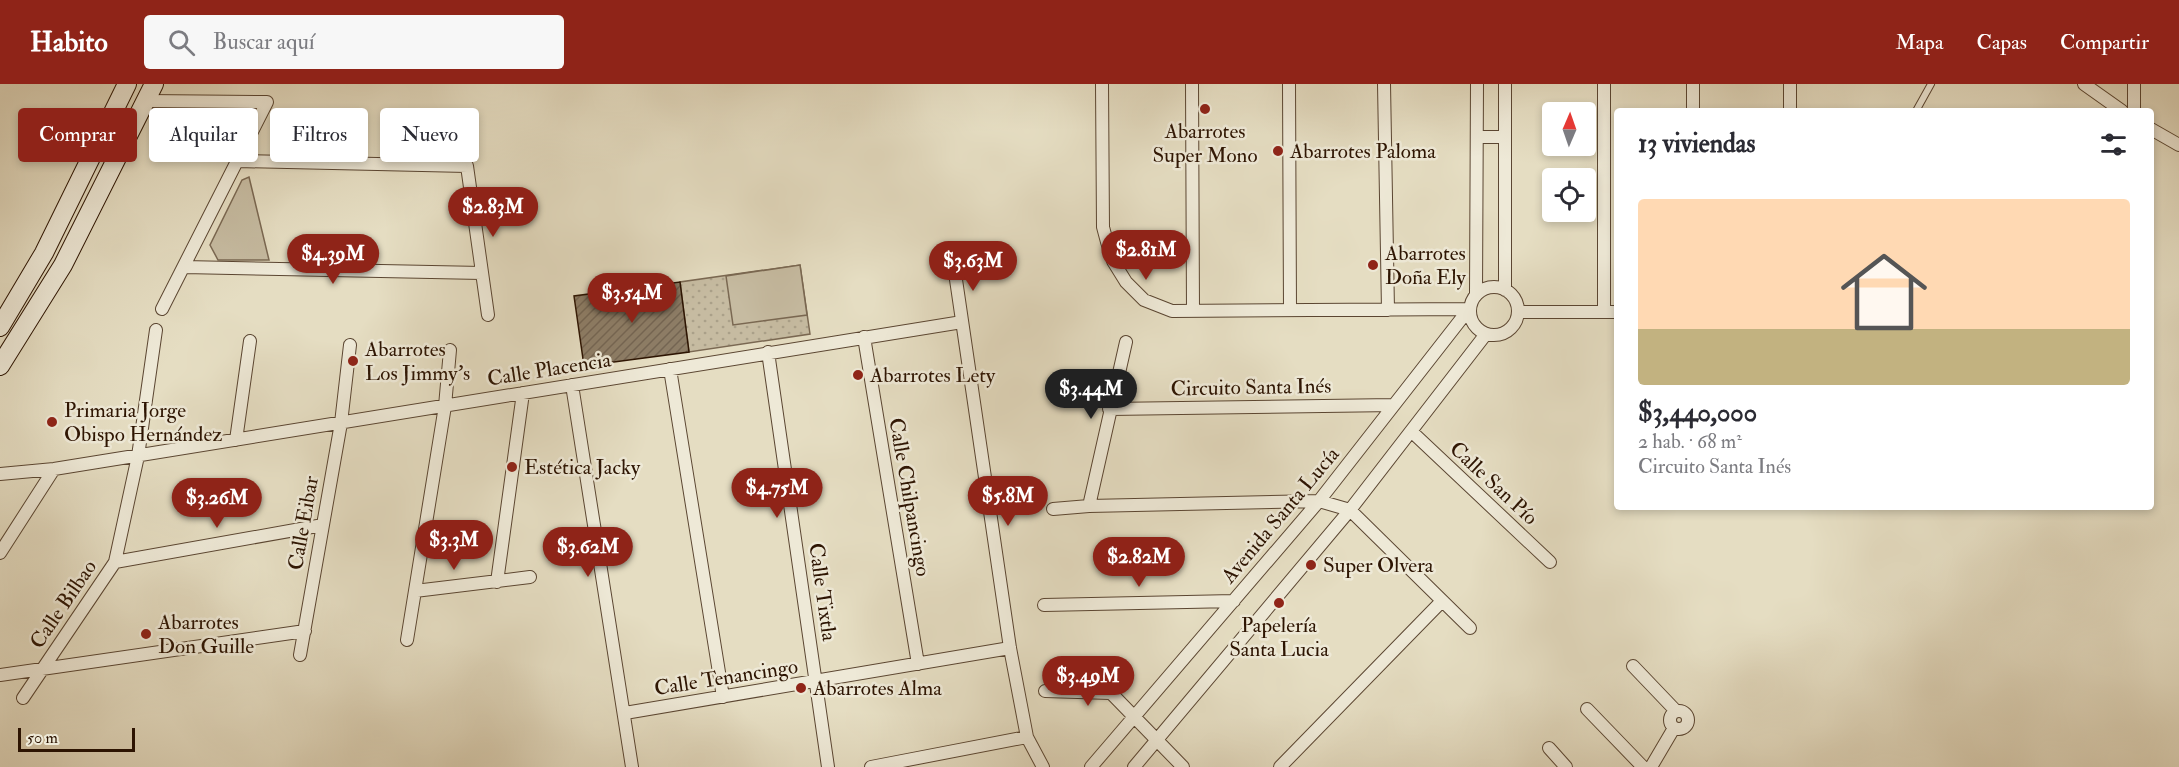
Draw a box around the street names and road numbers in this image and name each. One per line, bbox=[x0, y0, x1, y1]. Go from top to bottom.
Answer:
street label: Calle Placencia bbox=[485, 346, 613, 393]
street label: Circuito Santa Inés bbox=[1170, 373, 1332, 402]
street label: Calle Chilpancingo bbox=[882, 416, 937, 578]
street label: Calle San Pío bbox=[1444, 436, 1543, 531]
street label: Avenida Santa Lucía bbox=[1215, 441, 1346, 590]
street label: Calle Eibar bbox=[282, 474, 325, 572]
street label: Calle Tixtla bbox=[802, 541, 843, 643]
street label: Calle Bilbao bbox=[24, 555, 103, 654]
street label: Calle Tenancingo bbox=[652, 653, 800, 702]

